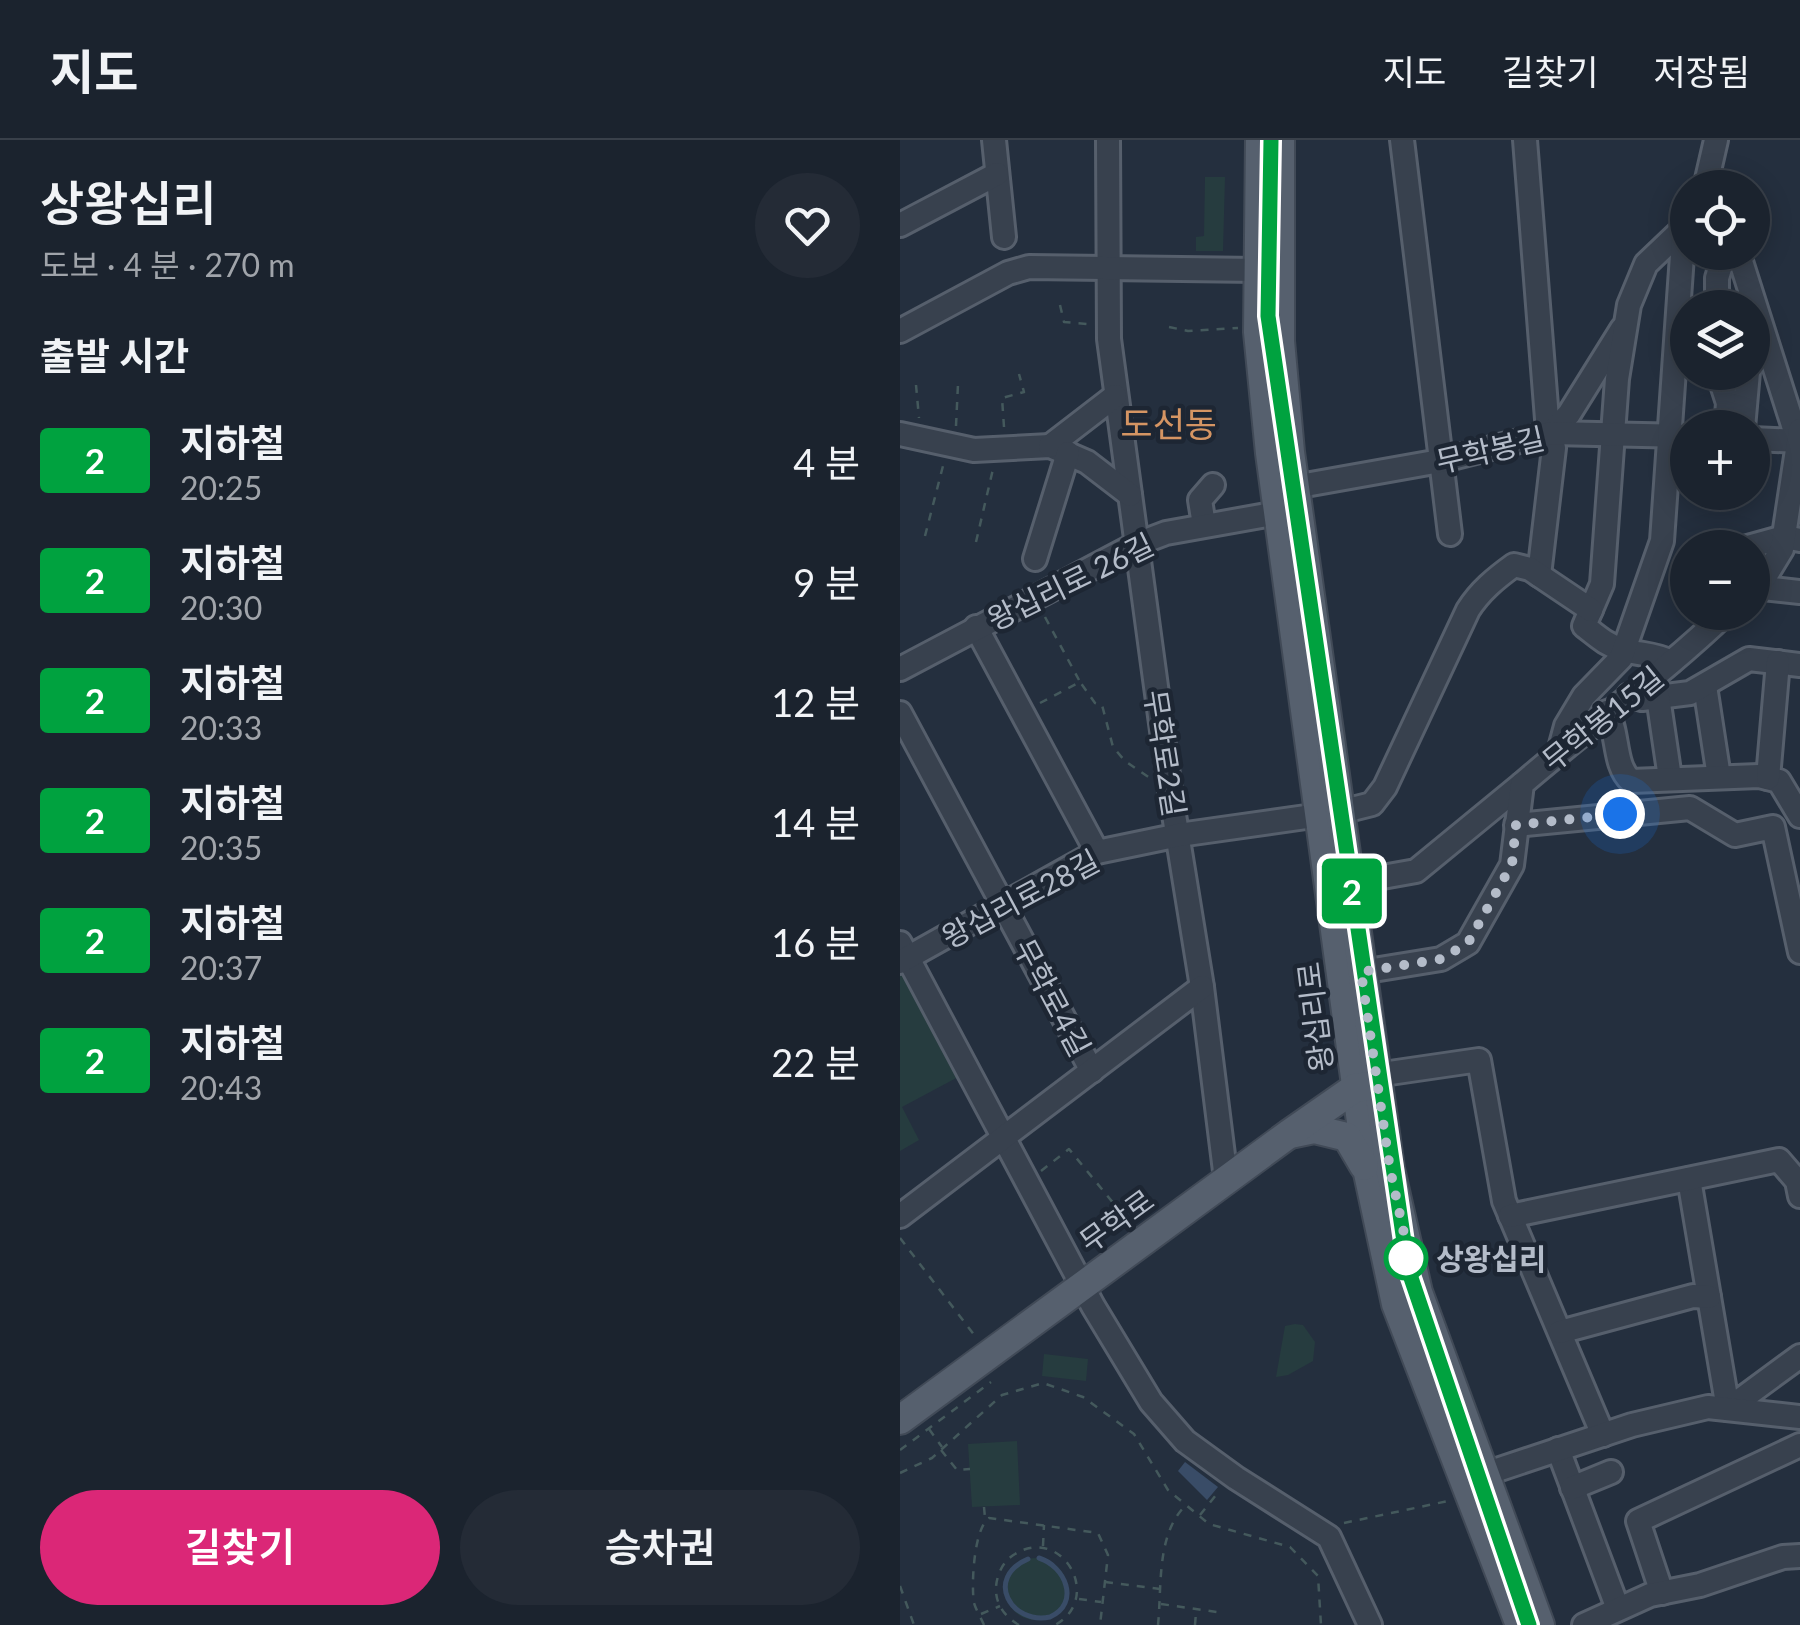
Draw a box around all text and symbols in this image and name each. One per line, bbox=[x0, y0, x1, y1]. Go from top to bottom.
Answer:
text: 지도 bbox=[50, 43, 138, 100]
text: 지도 bbox=[1382, 50, 1447, 92]
text: 길찾기 bbox=[1502, 50, 1598, 92]
text: 저장됨 bbox=[1653, 50, 1750, 92]
map controls bbox=[1670, 170, 1770, 630]
button: locate bbox=[1670, 170, 1770, 270]
button: heart bbox=[755, 173, 860, 278]
text: 상왕십리 bbox=[40, 174, 217, 231]
text: 도보 · 4 분 · 270 m bbox=[40, 245, 295, 284]
button: layers bbox=[1670, 290, 1770, 390]
text: 출발 시간 bbox=[40, 332, 189, 378]
district label: 도선동 bbox=[1121, 402, 1217, 444]
button: + bbox=[1670, 410, 1770, 510]
text: 지하철 bbox=[180, 419, 285, 465]
street label: 무학봉길 bbox=[1432, 419, 1548, 479]
text: 2 bbox=[85, 439, 105, 481]
text: 4 분 bbox=[793, 439, 860, 485]
text: 20:25 bbox=[180, 468, 262, 507]
street label: 왕십리로 26길 bbox=[981, 525, 1159, 637]
button: − bbox=[1670, 530, 1770, 630]
text: 지하철 bbox=[180, 539, 285, 585]
text: 2 bbox=[85, 559, 105, 601]
text: 9 분 bbox=[793, 559, 860, 605]
text: 20:30 bbox=[180, 588, 262, 627]
street label: 무학봉15길 bbox=[1534, 658, 1670, 778]
text: 지하철 bbox=[180, 659, 285, 705]
text: 2 bbox=[85, 679, 105, 721]
text: 12 분 bbox=[771, 679, 860, 725]
street label: 무학로2길 bbox=[1138, 687, 1194, 819]
text: 20:33 bbox=[180, 708, 262, 747]
text: 지하철 bbox=[180, 779, 285, 825]
your location bbox=[1595, 789, 1645, 839]
text: 2 bbox=[85, 799, 105, 841]
text: 14 분 bbox=[771, 799, 860, 845]
text: 20:35 bbox=[180, 828, 262, 867]
street label: 왕십리로28길 bbox=[935, 842, 1105, 954]
line badge: 2 bbox=[1320, 858, 1384, 924]
text: 2 bbox=[1342, 870, 1362, 912]
text: 지하철 bbox=[180, 899, 285, 945]
text: 2 bbox=[85, 919, 105, 961]
text: 16 분 bbox=[771, 919, 860, 965]
street label: 무학로4길 bbox=[1007, 932, 1099, 1062]
text: 20:37 bbox=[180, 948, 262, 987]
street label: 왕십리로 bbox=[1289, 960, 1339, 1074]
text: 지하철 bbox=[180, 1019, 285, 1065]
text: 2 bbox=[85, 1039, 105, 1081]
text: 22 분 bbox=[771, 1039, 860, 1085]
text: 20:43 bbox=[180, 1068, 262, 1107]
street label: 무학로 bbox=[1072, 1181, 1160, 1259]
marker: 상왕십리 bbox=[1385, 1237, 1427, 1279]
place label: 상왕십리 bbox=[1436, 1240, 1546, 1276]
button: 길찾기 bbox=[40, 1490, 440, 1605]
button: 승차권 bbox=[460, 1490, 860, 1605]

